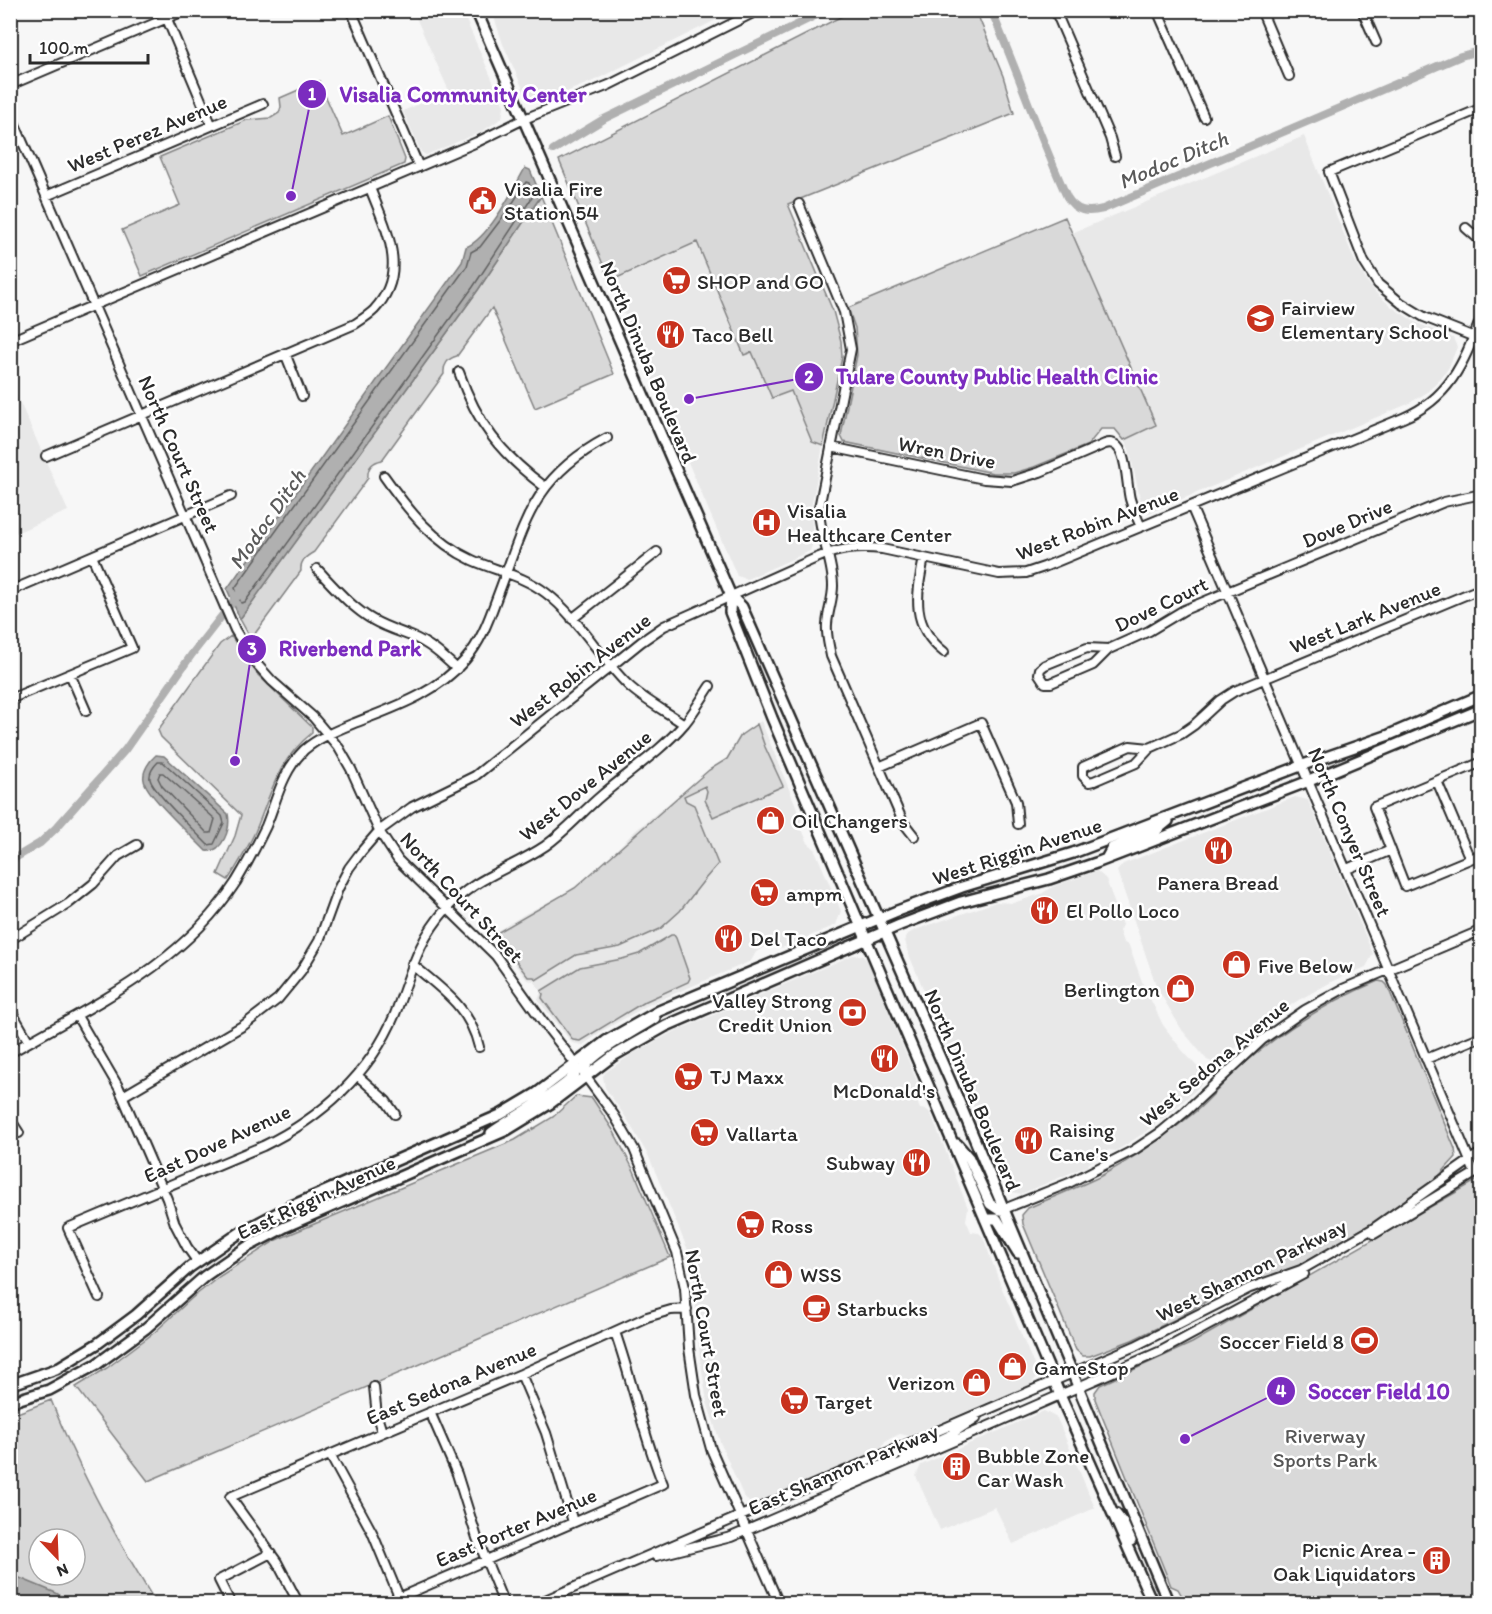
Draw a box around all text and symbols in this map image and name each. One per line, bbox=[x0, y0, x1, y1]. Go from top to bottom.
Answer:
scale bar bbox=[30, 27, 148, 65]
text: 100 m bbox=[39, 37, 89, 59]
callout: Visalia Community Center bbox=[297, 74, 598, 114]
text: Visalia Community Center bbox=[340, 81, 588, 108]
text: 1 bbox=[308, 83, 317, 105]
street label: West Perez Avenue bbox=[64, 88, 230, 178]
water label: Modoc Ditch bbox=[1114, 125, 1232, 195]
place label: Visalia Fire Station 54 bbox=[504, 176, 603, 225]
public building icon: Visalia Fire Station 54 bbox=[467, 184, 499, 216]
street label: North Dinuba Boulevard bbox=[595, 257, 703, 467]
supermarket icon: SHOP and GO bbox=[660, 265, 692, 297]
place label: SHOP and GO bbox=[697, 269, 824, 294]
place label: Fairview Elementary School bbox=[1281, 295, 1449, 344]
school or university icon: Fairview Elementary School bbox=[1244, 303, 1276, 335]
restaurant icon: Taco Bell bbox=[655, 318, 687, 350]
place label: Taco Bell bbox=[692, 322, 773, 347]
callout: Tulare County Public Health Clinic bbox=[794, 357, 1170, 397]
text: Tulare County Public Health Clinic bbox=[835, 363, 1158, 390]
text: 2 bbox=[804, 366, 814, 388]
street label: North Court Street bbox=[133, 371, 225, 537]
street label: Wren Drive bbox=[896, 430, 998, 474]
water label: Modoc Ditch bbox=[223, 463, 312, 574]
street label: West Robin Avenue bbox=[1012, 480, 1182, 566]
street label: Dove Drive bbox=[1298, 493, 1396, 553]
place label: Visalia Healthcare Center bbox=[787, 498, 952, 547]
hospital icon: Visalia Healthcare Center bbox=[750, 506, 782, 538]
street label: Dove Court bbox=[1110, 571, 1212, 637]
street label: West Lark Avenue bbox=[1286, 575, 1444, 659]
street label: West Robin Avenue bbox=[504, 607, 656, 733]
callout: Riverbend Park bbox=[237, 629, 433, 669]
text: Riverbend Park bbox=[279, 635, 422, 662]
text: 3 bbox=[247, 638, 257, 660]
street label: West Dove Avenue bbox=[514, 724, 656, 846]
street label: North Conyer Street bbox=[1303, 744, 1397, 921]
shop icon: Oil Changers bbox=[755, 804, 787, 836]
place label: Oil Changers bbox=[792, 808, 908, 833]
street label: West Riggin Avenue bbox=[929, 812, 1105, 890]
street label: North Court Street bbox=[395, 826, 529, 968]
restaurant icon: Panera Bread bbox=[1202, 835, 1234, 867]
place label: Panera Bread bbox=[1157, 870, 1279, 895]
supermarket icon: ampm bbox=[749, 877, 781, 909]
place label: ampm bbox=[786, 881, 843, 906]
restaurant icon: El Pollo Loco bbox=[1029, 894, 1061, 926]
place label: El Pollo Loco bbox=[1066, 898, 1180, 923]
restaurant icon: Del Taco bbox=[713, 922, 745, 954]
place label: Del Taco bbox=[750, 926, 827, 951]
shop icon: Five Below bbox=[1221, 949, 1253, 981]
place label: Five Below bbox=[1258, 953, 1353, 978]
shop icon: Berlington bbox=[1165, 973, 1197, 1005]
place label: Berlington bbox=[1064, 977, 1160, 1002]
street label: North Dinuba Boulevard bbox=[919, 985, 1027, 1195]
place label: Valley Strong Credit Union bbox=[712, 988, 832, 1037]
street label: West Sedona Avenue bbox=[1134, 992, 1294, 1132]
bank icon: Valley Strong Credit Union bbox=[837, 996, 869, 1028]
restaurant icon: McDonald's bbox=[868, 1043, 900, 1075]
supermarket icon: TJ Maxx bbox=[673, 1060, 705, 1092]
place label: TJ Maxx bbox=[710, 1064, 784, 1089]
place label: McDonald's bbox=[833, 1078, 935, 1103]
street label: East Dove Avenue bbox=[140, 1098, 294, 1188]
supermarket icon: Vallarta bbox=[689, 1117, 721, 1149]
place label: Raising Cane's bbox=[1049, 1117, 1115, 1166]
place label: Vallarta bbox=[726, 1121, 798, 1146]
restaurant icon: Raising Cane's bbox=[1012, 1125, 1044, 1157]
restaurant icon: Subway bbox=[900, 1146, 932, 1178]
street label: East Riggin Avenue bbox=[233, 1149, 399, 1245]
place label: Subway bbox=[826, 1150, 895, 1175]
supermarket icon: Ross bbox=[734, 1209, 766, 1241]
place label: Ross bbox=[771, 1213, 813, 1238]
street label: West Shannon Parkway bbox=[1152, 1213, 1350, 1327]
street label: North Court Street bbox=[680, 1247, 734, 1419]
shop icon: WSS bbox=[763, 1258, 795, 1290]
place label: WSS bbox=[800, 1262, 842, 1287]
cafe icon: Starbucks bbox=[800, 1292, 832, 1324]
place label: Starbucks bbox=[837, 1296, 928, 1321]
sports icon: Soccer Field 8 bbox=[1349, 1325, 1381, 1357]
place label: Soccer Field 8 bbox=[1219, 1329, 1344, 1354]
street label: East Sedona Avenue bbox=[362, 1336, 540, 1430]
shop icon: GameStop bbox=[997, 1351, 1029, 1383]
place label: GameStop bbox=[1034, 1355, 1129, 1380]
shop icon: Verizon bbox=[960, 1366, 992, 1398]
place label: Verizon bbox=[888, 1370, 955, 1395]
callout: Soccer Field 10 bbox=[1266, 1371, 1462, 1411]
text: Soccer Field 10 bbox=[1308, 1378, 1450, 1405]
text: 4 bbox=[1276, 1380, 1287, 1402]
supermarket icon: Target bbox=[778, 1385, 810, 1417]
place label: Target bbox=[815, 1389, 873, 1414]
street label: East Shannon Parkway bbox=[744, 1418, 942, 1520]
park label: Riverway Sports Park bbox=[1273, 1423, 1377, 1472]
place label: Bubble Zone Car Wash bbox=[977, 1443, 1089, 1492]
building icon: Bubble Zone Car Wash bbox=[940, 1451, 972, 1483]
street label: East Porter Avenue bbox=[432, 1482, 600, 1572]
north arrow bbox=[27, 1527, 87, 1587]
place label: Picnic Area - Oak Liquidators bbox=[1273, 1537, 1416, 1586]
building icon: Picnic Area - Oak Liquidators bbox=[1421, 1545, 1453, 1577]
text: N bbox=[54, 1559, 71, 1581]

